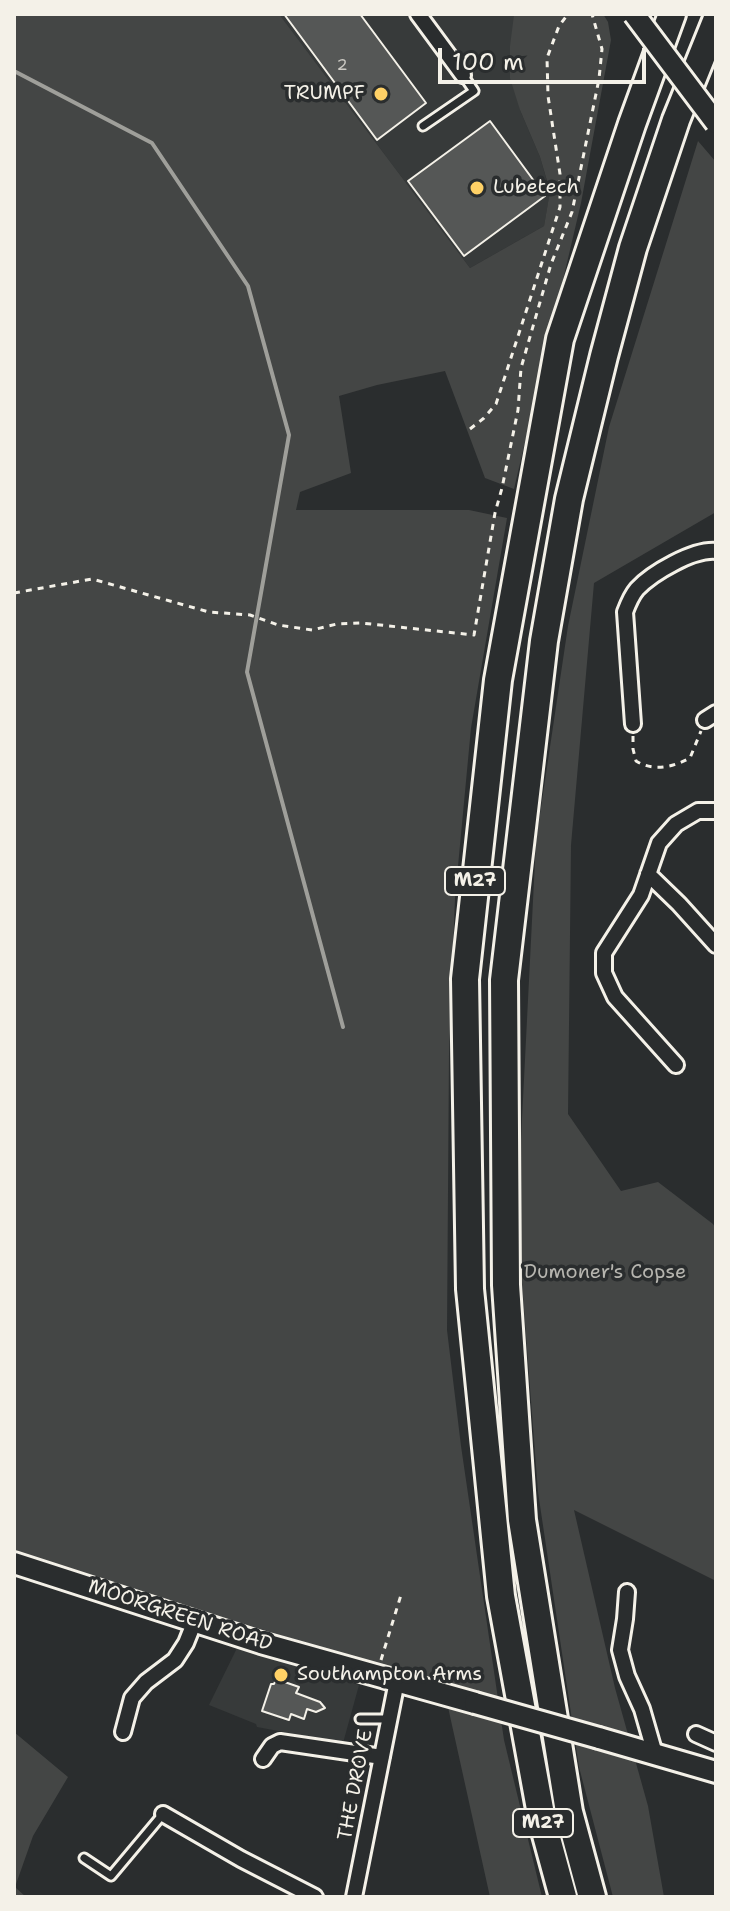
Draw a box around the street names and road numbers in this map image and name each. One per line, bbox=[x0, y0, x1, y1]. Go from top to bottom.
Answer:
road number: M27 bbox=[445, 867, 505, 895]
street label: MOORGREEN ROAD bbox=[85, 1575, 275, 1657]
street label: THE DROVE bbox=[333, 1728, 379, 1842]
road number: M27 bbox=[513, 1809, 573, 1837]

